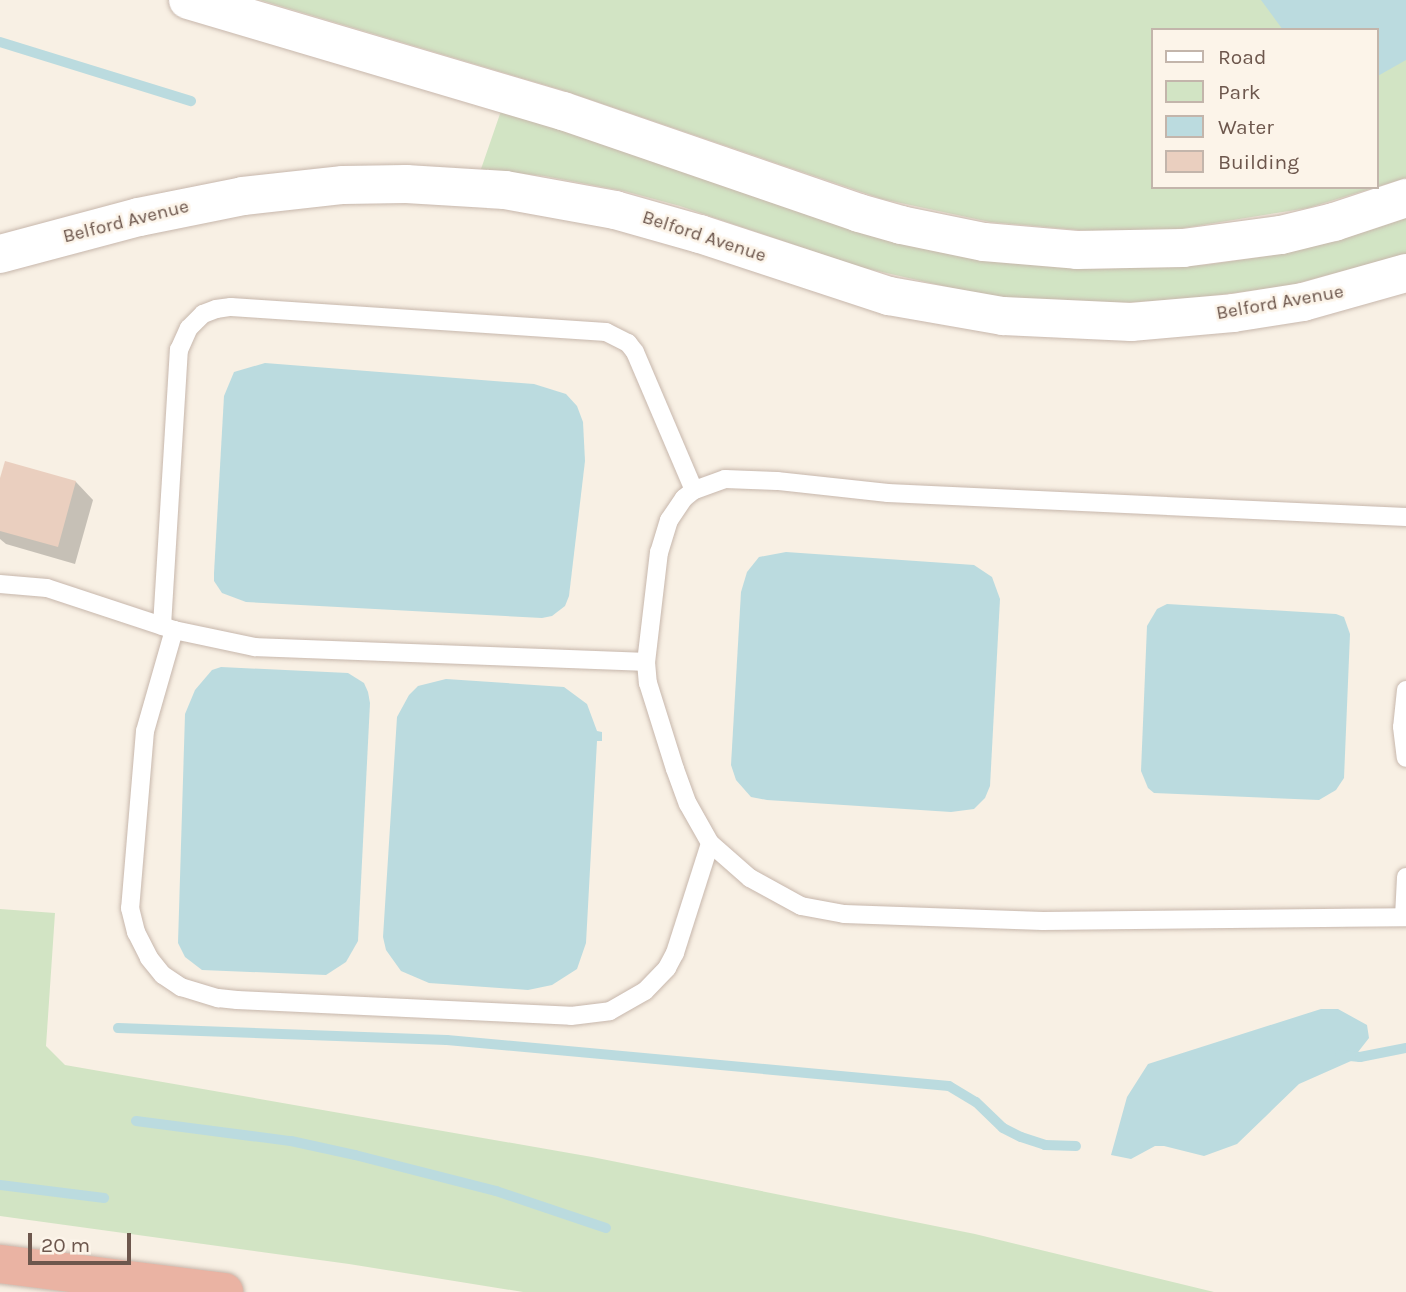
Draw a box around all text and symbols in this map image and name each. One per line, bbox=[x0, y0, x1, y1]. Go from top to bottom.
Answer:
legend bbox=[1150, 28, 1378, 189]
text: Road bbox=[1218, 45, 1266, 69]
text: Park bbox=[1218, 80, 1261, 104]
text: Water bbox=[1218, 115, 1274, 139]
text: Building bbox=[1218, 150, 1299, 174]
street label: Belford Avenue bbox=[61, 195, 191, 249]
street label: Belford Avenue bbox=[639, 206, 769, 268]
street label: Belford Avenue bbox=[1215, 281, 1345, 325]
scale bar bbox=[32, 1218, 135, 1262]
text: 20 m bbox=[41, 1233, 90, 1257]

